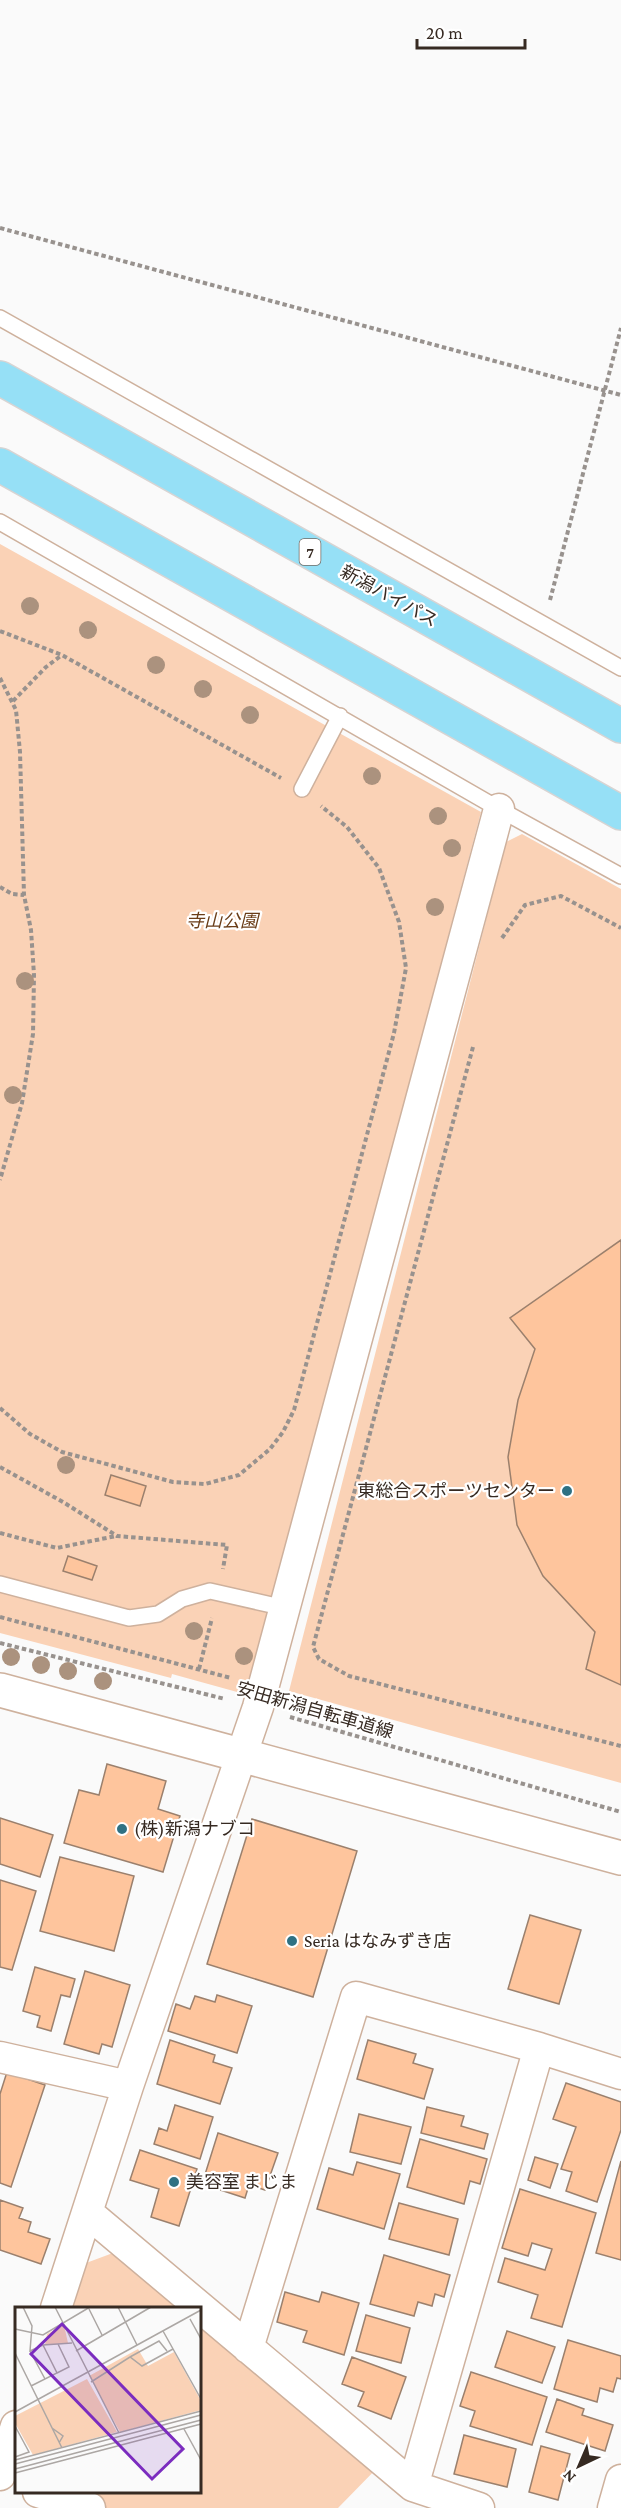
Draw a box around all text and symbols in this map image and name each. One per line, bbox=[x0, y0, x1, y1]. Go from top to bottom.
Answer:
scale bar bbox=[417, 12, 525, 50]
text: 20 m bbox=[426, 23, 463, 43]
road number: 7 bbox=[300, 539, 320, 565]
street label: 新潟バイパス bbox=[337, 561, 441, 631]
park label: 寺山公園 bbox=[186, 911, 261, 931]
place label: 東総合スポーツセンター bbox=[357, 1481, 555, 1501]
marker: 東総合スポーツセンター bbox=[560, 1484, 574, 1498]
street label: 安田新潟自転車道線 bbox=[234, 1678, 396, 1742]
place label: (株)新潟ナブコ bbox=[134, 1819, 255, 1840]
marker: (株)新潟ナブコ bbox=[115, 1822, 129, 1836]
place label: Seria はなみずき店 bbox=[304, 1931, 451, 1951]
marker: Seria はなみずき店 bbox=[285, 1934, 299, 1948]
place label: 美容室 まじま bbox=[186, 2172, 297, 2192]
marker: 美容室 まじま bbox=[167, 2175, 181, 2189]
inset map bbox=[15, 2307, 201, 2493]
north arrow bbox=[549, 2436, 609, 2496]
text: N bbox=[559, 2466, 579, 2486]

